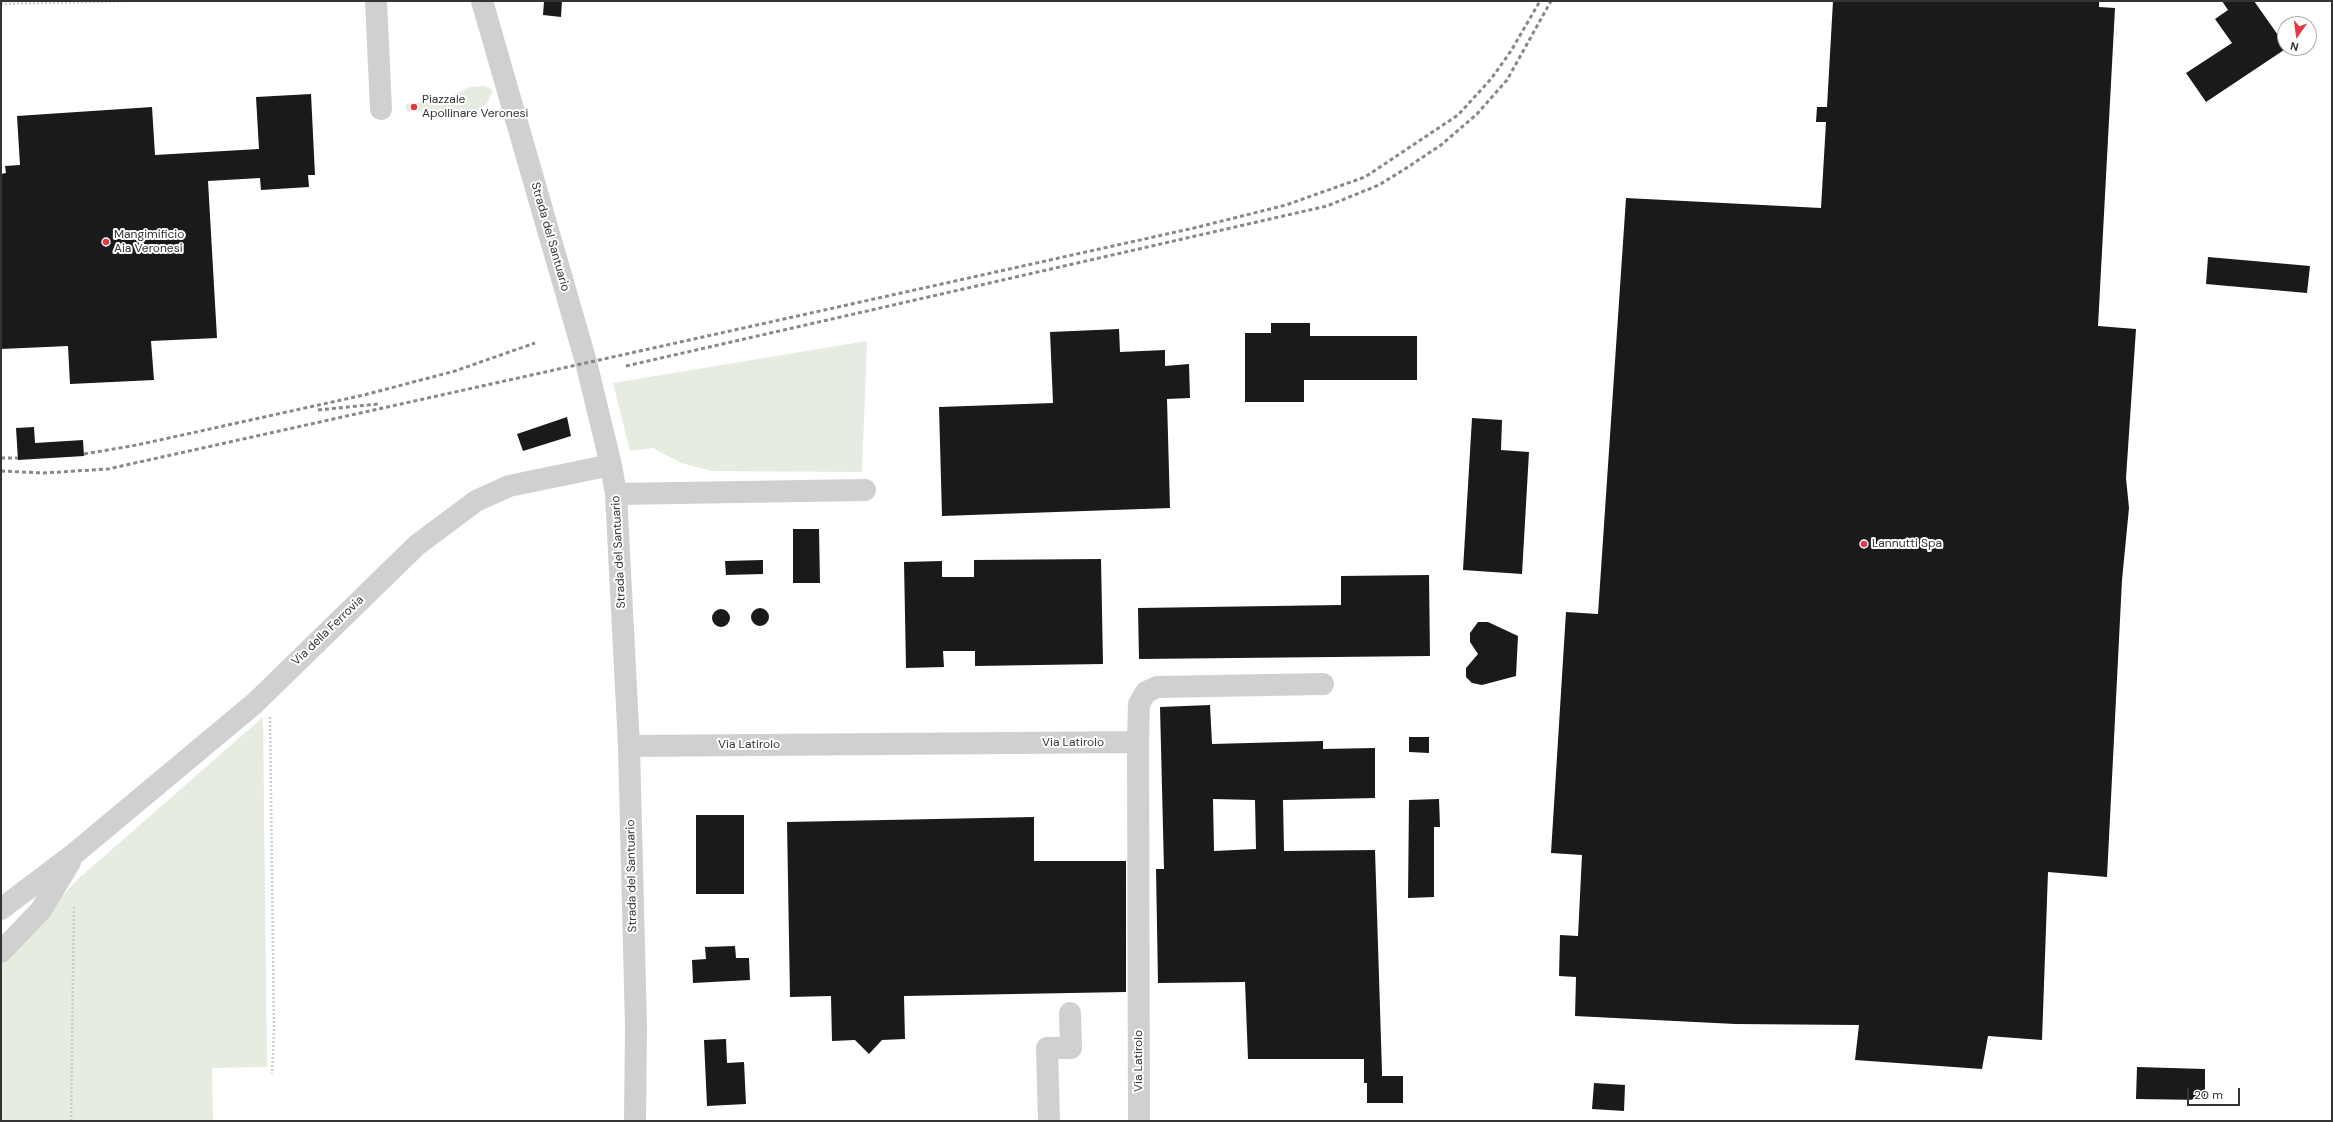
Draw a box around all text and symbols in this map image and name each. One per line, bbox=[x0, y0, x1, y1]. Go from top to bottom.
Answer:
north arrow bbox=[2277, 16, 2317, 56]
text: N bbox=[2289, 39, 2300, 54]
place label: Piazzale Apollinare Veronesi bbox=[422, 93, 528, 121]
marker: Piazzale Apollinare Veronesi bbox=[409, 102, 419, 112]
street label: Strada del Santuario bbox=[528, 181, 572, 293]
place label: Mangimificio Aia Veronesi bbox=[114, 228, 184, 256]
marker: Mangimificio Aia Veronesi bbox=[101, 237, 111, 247]
street label: Strada del Santuario bbox=[609, 495, 629, 609]
place label: Lannutti Spa bbox=[1872, 537, 1942, 551]
marker: Lannutti Spa bbox=[1859, 539, 1869, 549]
street label: Via della Ferrovia bbox=[289, 593, 367, 669]
street label: Via Latirolo bbox=[1042, 736, 1104, 750]
street label: Via Latirolo bbox=[718, 738, 780, 752]
street label: Strada del Santuario bbox=[624, 819, 640, 933]
street label: Via Latirolo bbox=[1132, 1030, 1146, 1092]
scale bar bbox=[2189, 1080, 2242, 1106]
text: 20 m bbox=[2194, 1087, 2223, 1103]

